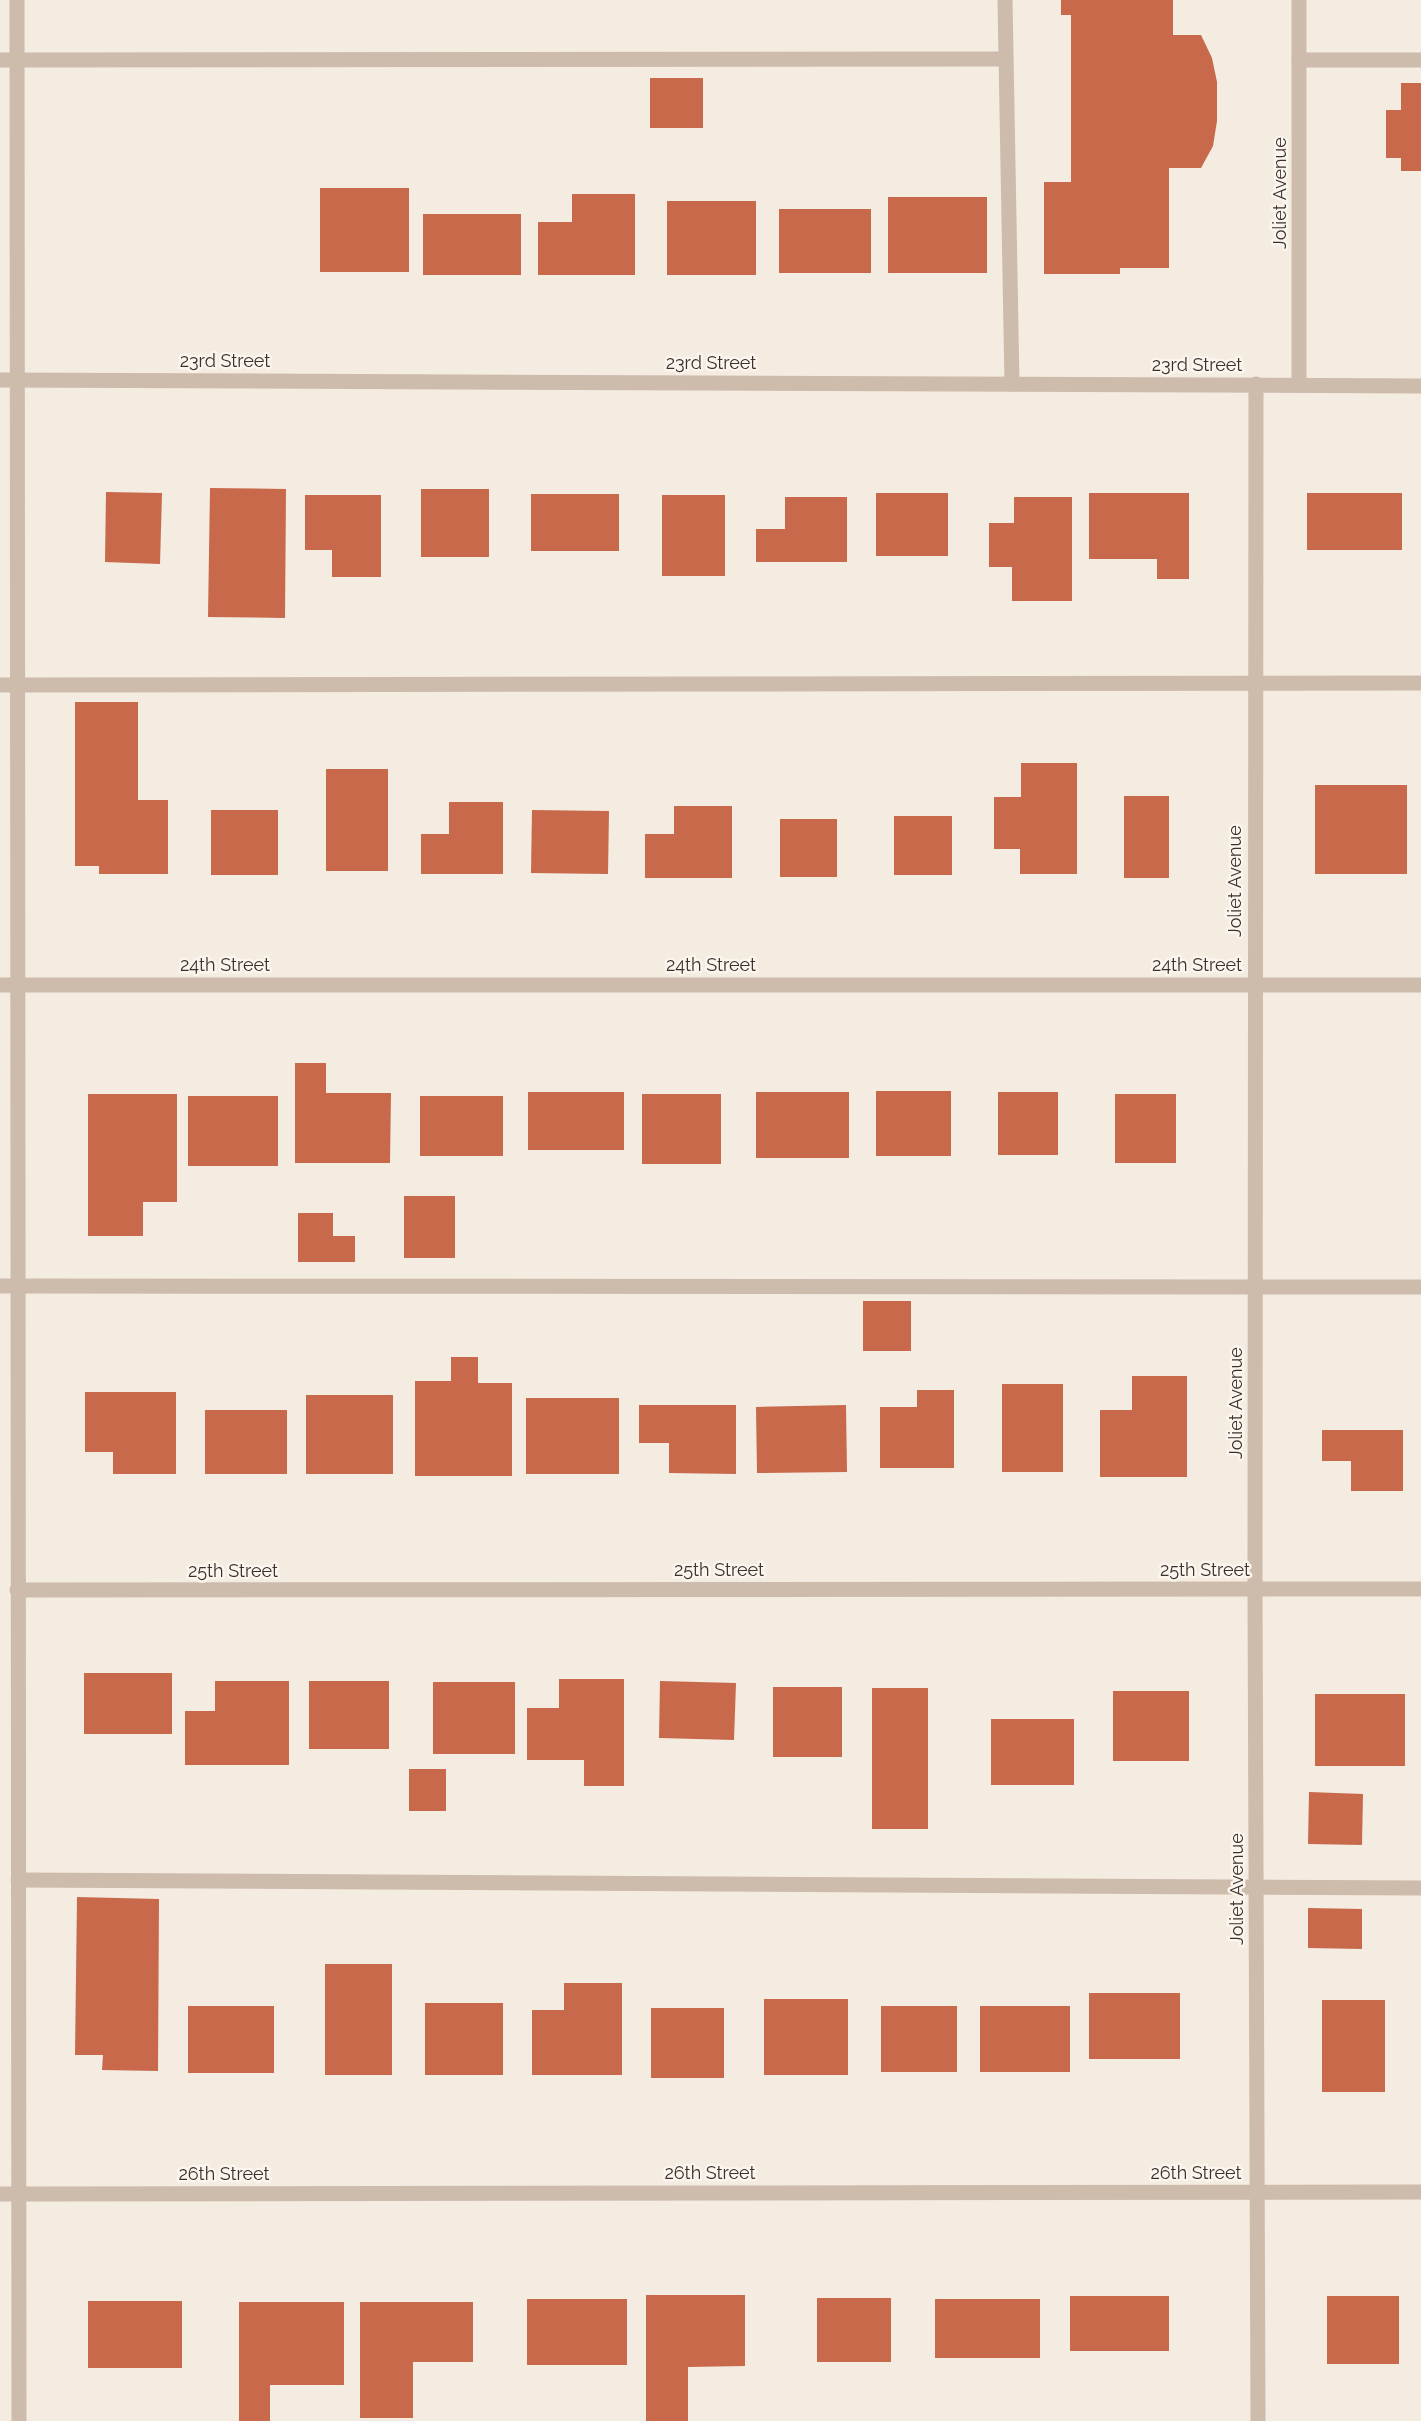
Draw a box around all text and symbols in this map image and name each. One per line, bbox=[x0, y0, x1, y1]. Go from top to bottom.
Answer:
street label: Joliet Avenue bbox=[1269, 137, 1290, 249]
street label: 23rd Street bbox=[180, 350, 270, 371]
street label: 23rd Street bbox=[666, 352, 756, 373]
street label: 23rd Street bbox=[1152, 354, 1242, 375]
street label: Joliet Avenue bbox=[1224, 825, 1245, 937]
street label: 24th Street bbox=[180, 954, 270, 975]
street label: 24th Street bbox=[666, 954, 756, 975]
street label: 24th Street bbox=[1152, 954, 1242, 975]
street label: Joliet Avenue bbox=[1225, 1347, 1246, 1459]
street label: 25th Street bbox=[674, 1559, 764, 1580]
street label: 25th Street bbox=[1160, 1559, 1250, 1580]
street label: 25th Street bbox=[188, 1560, 278, 1581]
street label: Joliet Avenue bbox=[1226, 1833, 1247, 1945]
street label: 26th Street bbox=[664, 2162, 756, 2183]
street label: 26th Street bbox=[1150, 2162, 1242, 2183]
street label: 26th Street bbox=[178, 2163, 270, 2184]

